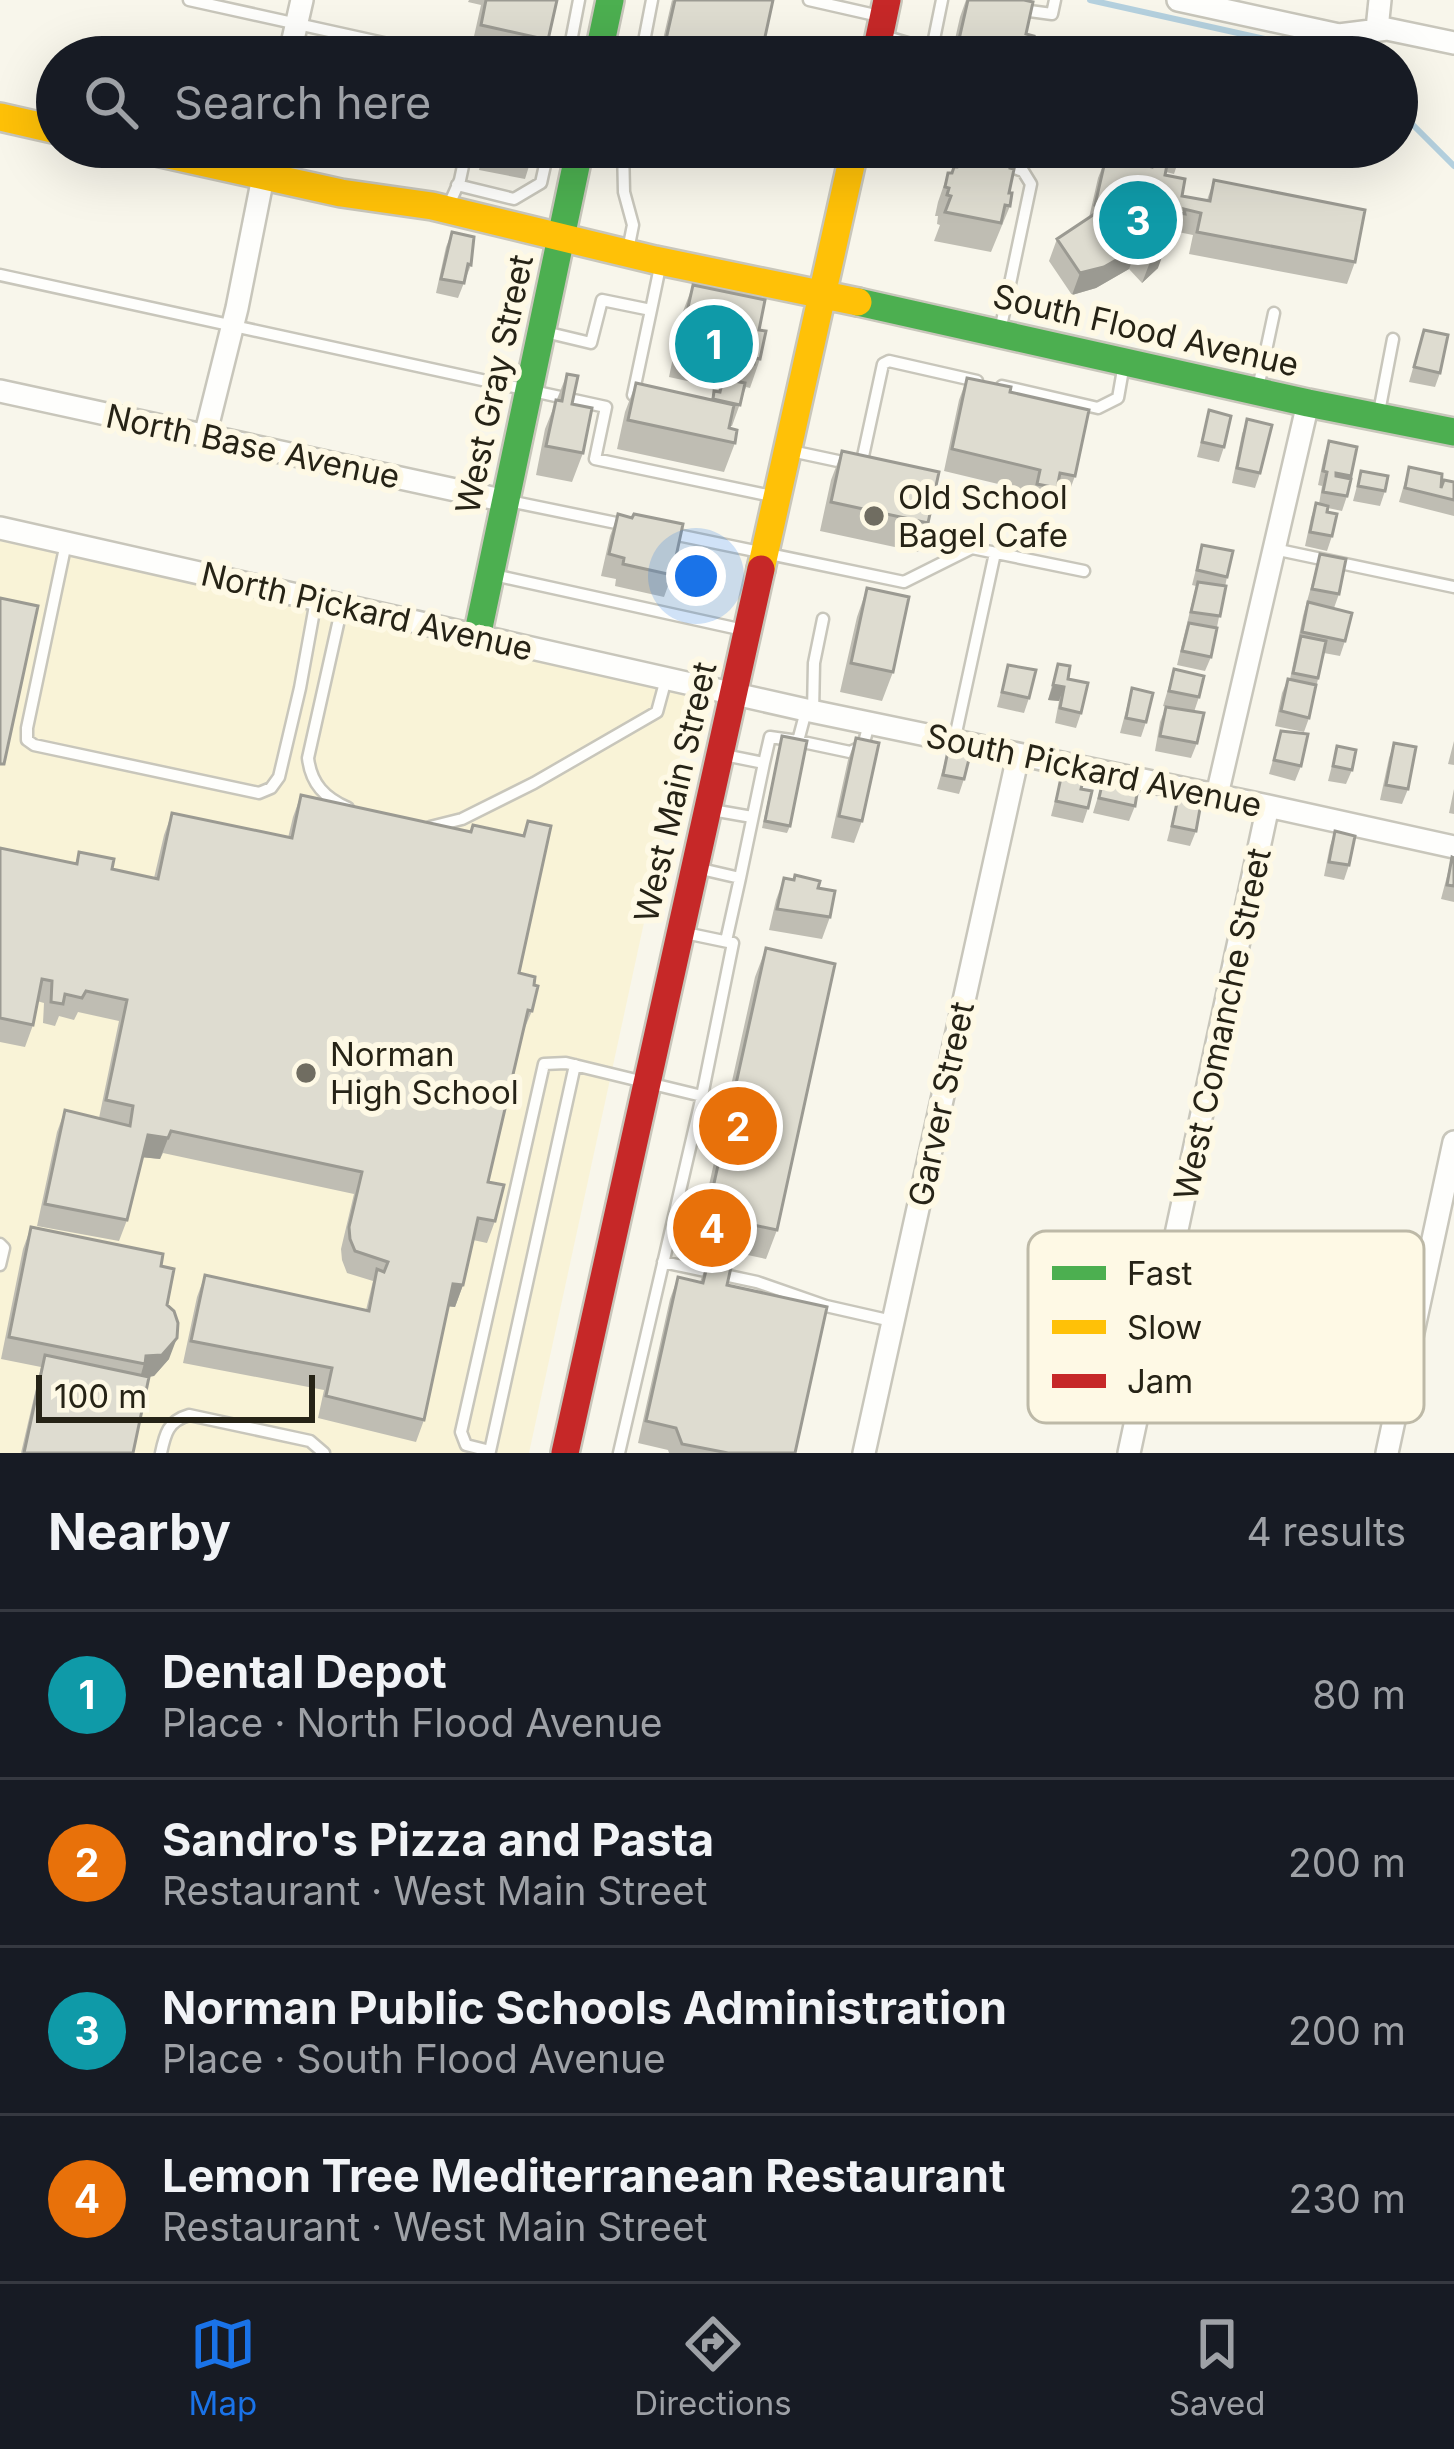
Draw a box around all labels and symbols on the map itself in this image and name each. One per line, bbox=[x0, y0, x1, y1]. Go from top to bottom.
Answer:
pin: 3 bbox=[1099, 175, 1177, 265]
street label: West Gray Street bbox=[447, 251, 541, 517]
street label: South Flood Avenue bbox=[989, 275, 1303, 385]
pin: 1 bbox=[675, 299, 753, 389]
street label: North Base Avenue bbox=[103, 395, 403, 497]
place label: Old School Bagel Cafe bbox=[898, 477, 1068, 555]
marker: Old School Bagel Cafe bbox=[861, 503, 887, 529]
your location bbox=[666, 546, 726, 606]
street label: North Pickard Avenue bbox=[197, 553, 537, 669]
street label: West Main Street bbox=[626, 658, 724, 926]
street label: South Pickard Avenue bbox=[923, 715, 1265, 825]
street label: West Comanche Street bbox=[1165, 844, 1279, 1203]
street label: Garver Street bbox=[900, 998, 982, 1210]
place label: Norman High School bbox=[330, 1034, 519, 1112]
marker: Norman High School bbox=[293, 1060, 319, 1086]
pin: 2 bbox=[699, 1081, 777, 1171]
pin: 4 bbox=[673, 1183, 751, 1273]
legend bbox=[1028, 1231, 1424, 1423]
text: Fast bbox=[1127, 1253, 1193, 1293]
text: Slow bbox=[1127, 1307, 1202, 1347]
text: Jam bbox=[1127, 1361, 1193, 1401]
scale bar bbox=[36, 1369, 315, 1422]

